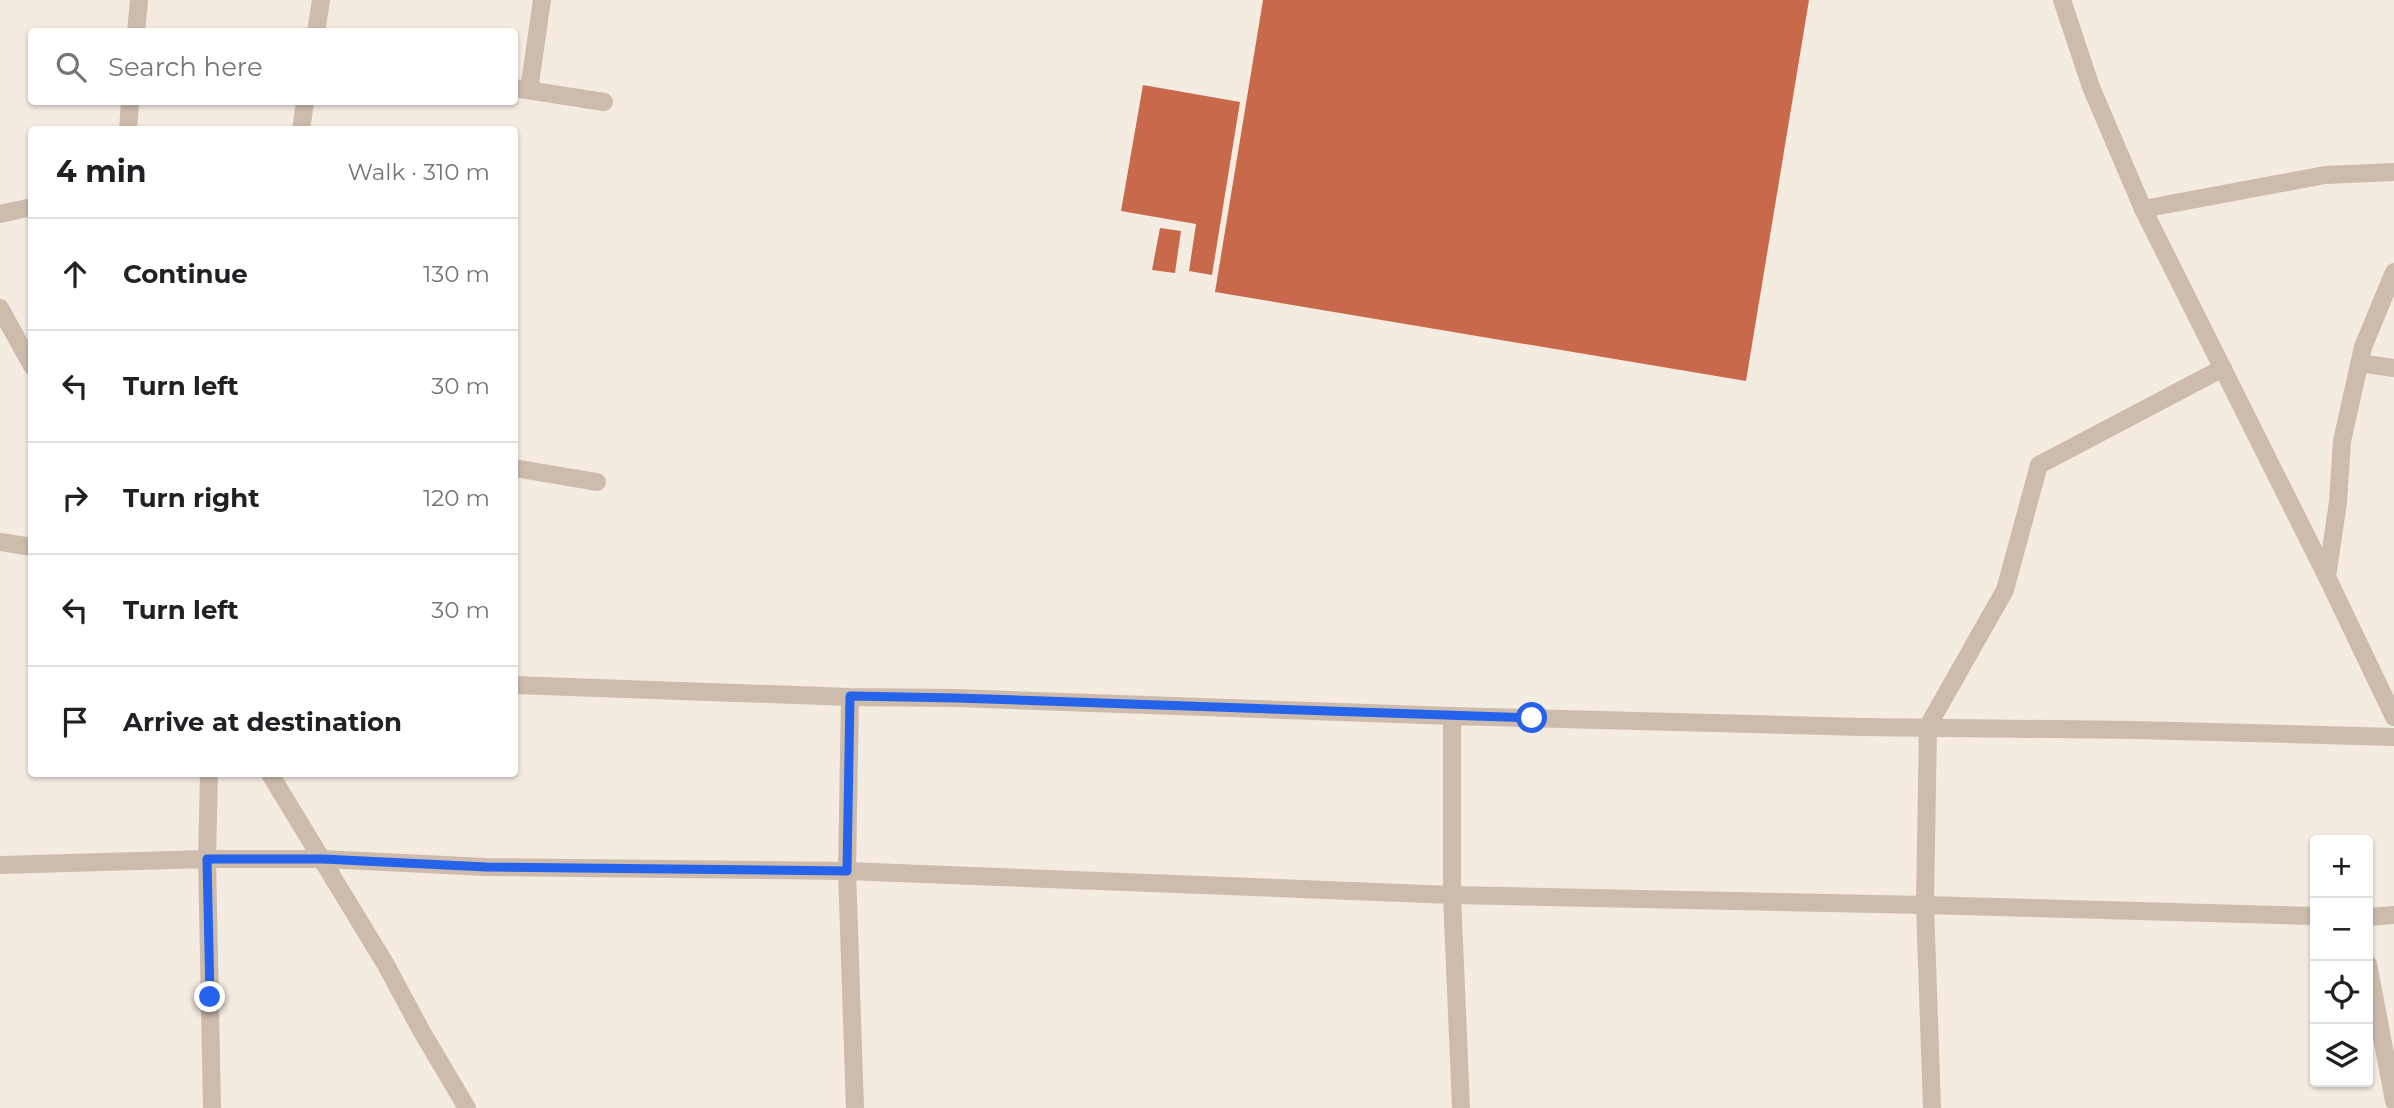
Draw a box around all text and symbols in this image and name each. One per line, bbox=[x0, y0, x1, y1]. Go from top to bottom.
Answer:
search box bbox=[28, 28, 518, 105]
icon: search bbox=[52, 48, 90, 86]
text: Search here bbox=[108, 51, 263, 83]
text: 4 min bbox=[56, 153, 146, 190]
text: Walk · 310 m bbox=[347, 158, 490, 186]
icon: ahead bbox=[56, 255, 94, 293]
text: Continue bbox=[123, 258, 248, 290]
text: 130 m bbox=[423, 260, 490, 288]
icon: left bbox=[56, 367, 94, 405]
text: Turn left bbox=[123, 370, 239, 402]
text: 30 m bbox=[431, 372, 490, 400]
icon: right bbox=[56, 479, 94, 517]
text: Turn right bbox=[123, 482, 259, 514]
text: 120 m bbox=[423, 484, 490, 512]
icon: left bbox=[56, 591, 94, 629]
text: Turn left bbox=[123, 594, 239, 626]
text: 30 m bbox=[431, 596, 490, 624]
route start bbox=[1516, 702, 1547, 733]
icon: arrive bbox=[56, 703, 94, 741]
text: Arrive at destination bbox=[123, 706, 402, 738]
map controls bbox=[2310, 835, 2373, 1087]
button: + bbox=[2310, 835, 2373, 898]
button: − bbox=[2310, 898, 2373, 961]
button: locate bbox=[2310, 961, 2373, 1024]
route end bbox=[194, 981, 225, 1012]
button: layers bbox=[2310, 1024, 2373, 1087]

